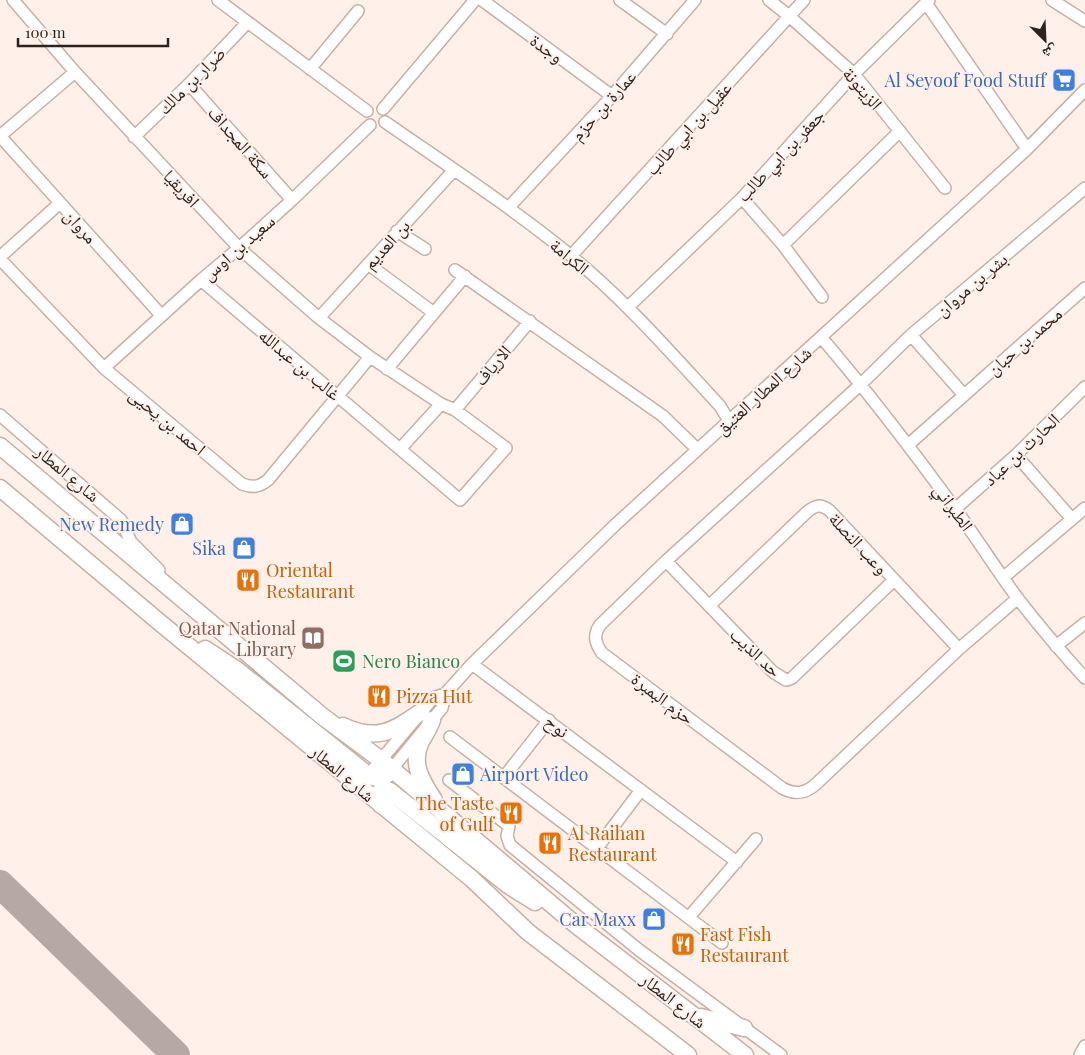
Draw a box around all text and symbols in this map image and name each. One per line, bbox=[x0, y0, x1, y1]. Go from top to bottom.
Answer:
scale bar bbox=[18, 15, 168, 47]
north arrow bbox=[1020, 15, 1070, 65]
text: 100 m bbox=[25, 22, 66, 42]
street label: وجدة bbox=[525, 28, 569, 68]
street label: ضرار بن مالك bbox=[152, 41, 230, 119]
text: ش bbox=[1040, 41, 1061, 64]
street label: الزيتونة bbox=[838, 61, 888, 115]
street label: عمارة بن حزم bbox=[565, 65, 642, 146]
supermarket icon: Al Seyoof Food Stuff bbox=[1051, 67, 1077, 93]
place label: Al Seyoof Food Stuff bbox=[884, 68, 1047, 92]
street label: عقيل بن ابي طالب bbox=[639, 76, 739, 183]
street label: سكة المجداف bbox=[203, 101, 279, 183]
street label: جعفر بن ابي طالب bbox=[731, 103, 832, 209]
street label: افريقيا bbox=[158, 164, 206, 212]
street label: مروان bbox=[59, 204, 103, 248]
street label: سعيد بن اوس bbox=[196, 209, 280, 285]
street label: بن العديم bbox=[357, 214, 416, 275]
street label: الكرامة bbox=[545, 233, 595, 279]
street label: بشر بن مروان bbox=[930, 247, 1012, 321]
street label: محمد بن حبان bbox=[981, 302, 1067, 380]
street label: غالب بن عبدالله bbox=[254, 323, 346, 405]
street label: الارياف bbox=[468, 339, 516, 391]
street label: شارع المطار العتيق bbox=[710, 340, 816, 440]
street label: احمد بن يحيى bbox=[125, 382, 211, 460]
street label: الحارث بن عباد bbox=[978, 407, 1064, 491]
street label: شارع المطار bbox=[30, 438, 105, 507]
street label: الطبراني bbox=[926, 478, 979, 538]
street label: وعب النصلة bbox=[824, 507, 894, 579]
shop icon: New Remedy bbox=[169, 511, 195, 537]
place label: New Remedy bbox=[59, 512, 164, 536]
shop icon: Sika bbox=[231, 535, 257, 561]
place label: Sika bbox=[192, 536, 226, 560]
place label: Oriental Restaurant bbox=[266, 558, 355, 603]
restaurant icon: Oriental Restaurant bbox=[235, 567, 261, 593]
place label: Qatar National Library bbox=[179, 616, 296, 661]
street label: حد الذيب bbox=[725, 622, 787, 682]
library icon: Qatar National Library bbox=[300, 625, 326, 651]
sports icon: Nero Bianco bbox=[331, 648, 357, 674]
place label: Nero Bianco bbox=[362, 649, 460, 673]
street label: حزم البمبرة bbox=[626, 667, 699, 730]
restaurant icon: Pizza Hut bbox=[366, 683, 392, 709]
place label: Pizza Hut bbox=[396, 684, 473, 708]
street label: نوح bbox=[539, 709, 574, 744]
street label: شارع المطار bbox=[305, 738, 380, 807]
shop icon: Airport Video bbox=[450, 761, 476, 787]
place label: Airport Video bbox=[479, 762, 589, 786]
place label: The Taste of Gulf bbox=[416, 791, 496, 836]
restaurant icon: The Taste of Gulf bbox=[498, 800, 524, 826]
place label: Al Raihan Restaurant bbox=[567, 821, 657, 866]
restaurant icon: Al Raihan Restaurant bbox=[537, 830, 563, 856]
shop icon: Car Maxx bbox=[641, 906, 667, 932]
place label: Car Maxx bbox=[559, 907, 637, 931]
place label: Fast Fish Restaurant bbox=[700, 922, 789, 967]
restaurant icon: Fast Fish Restaurant bbox=[670, 931, 696, 957]
street label: شارع المطار bbox=[635, 966, 712, 1033]

